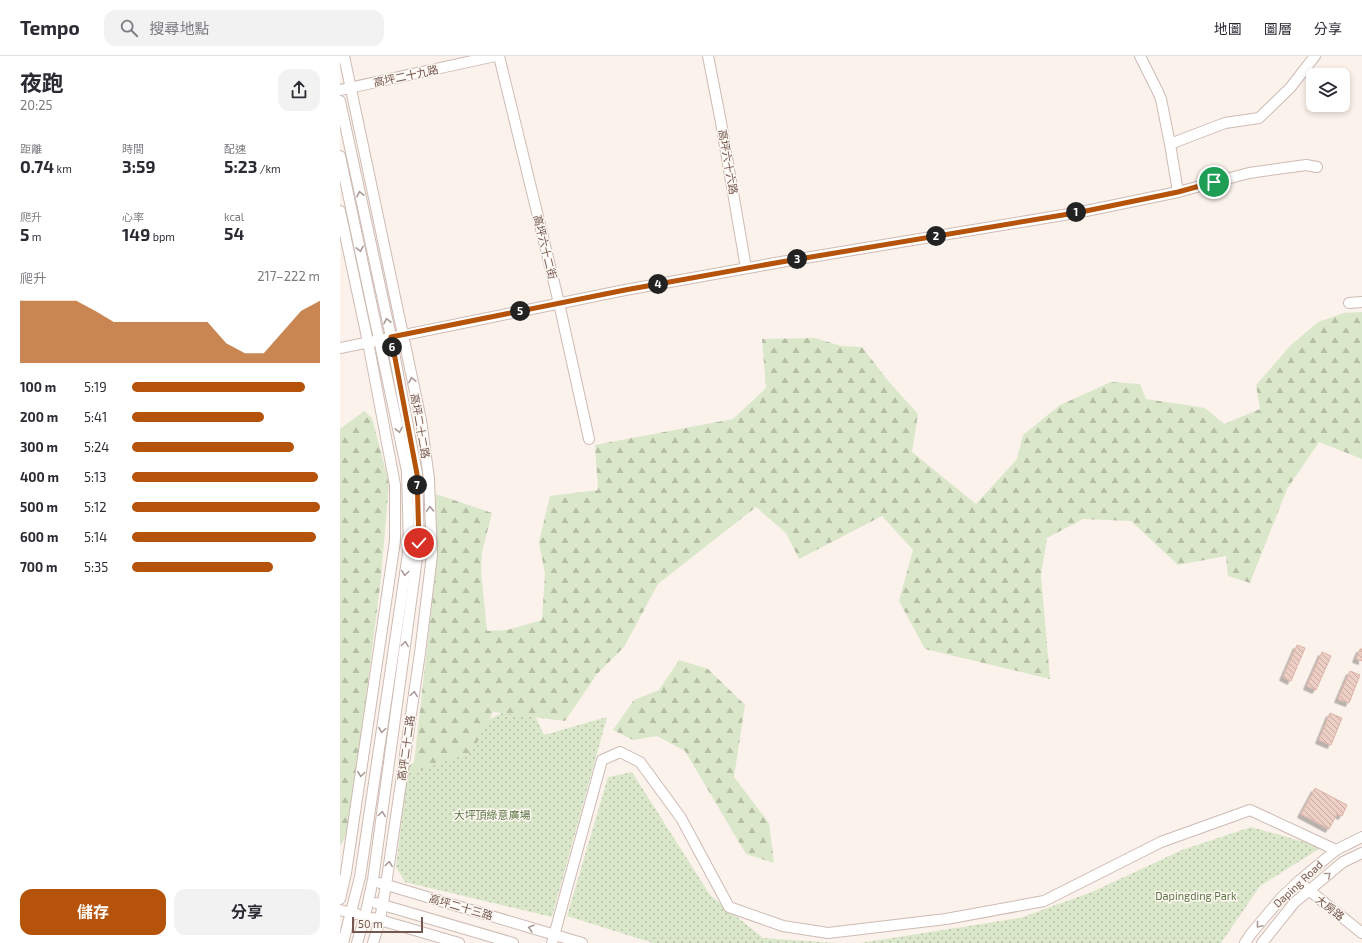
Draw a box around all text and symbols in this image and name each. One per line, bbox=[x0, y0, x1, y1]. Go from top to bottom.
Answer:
search box bbox=[104, 10, 384, 46]
text: Tempo bbox=[20, 16, 80, 39]
icon: search bbox=[118, 17, 140, 39]
text: 搜尋地點 bbox=[150, 19, 210, 37]
text: 地圖 bbox=[1214, 20, 1242, 37]
text: 圖層 bbox=[1264, 20, 1292, 37]
text: 分享 bbox=[1314, 20, 1342, 37]
street label: 高坪二十九路 bbox=[372, 62, 440, 89]
map controls bbox=[1306, 68, 1350, 112]
button: layers bbox=[1306, 68, 1350, 112]
text: 夜跑 bbox=[20, 69, 64, 95]
button: share bbox=[278, 69, 320, 111]
text: 20:25 bbox=[20, 97, 53, 113]
street label: 高坪六十六路 bbox=[716, 128, 741, 196]
text: 距離 bbox=[20, 142, 42, 155]
text: 時間 bbox=[122, 142, 144, 155]
text: 配速 bbox=[224, 142, 246, 155]
text: 0.74 bbox=[20, 156, 54, 176]
text: 3:59 bbox=[122, 156, 155, 176]
text: 5:23 bbox=[224, 156, 257, 176]
text: km bbox=[54, 162, 72, 175]
text: /km bbox=[257, 162, 281, 175]
pin bbox=[1197, 165, 1231, 199]
icon: arrive bbox=[1203, 171, 1225, 193]
one-way arrow bbox=[356, 191, 365, 197]
pin: 1 bbox=[1066, 202, 1086, 222]
text: 1 bbox=[1074, 205, 1078, 218]
text: 爬升 bbox=[20, 210, 42, 223]
text: 心率 bbox=[122, 210, 144, 223]
text: kcal bbox=[224, 210, 244, 223]
street label: 高坪六十二街 bbox=[531, 213, 560, 280]
text: 54 bbox=[224, 223, 244, 243]
text: 5 bbox=[20, 224, 29, 244]
text: 149 bbox=[122, 224, 150, 244]
pin: 2 bbox=[926, 226, 946, 246]
text: 2 bbox=[933, 229, 939, 242]
text: m bbox=[29, 230, 41, 243]
text: bpm bbox=[150, 230, 175, 243]
one-way arrow bbox=[355, 245, 363, 252]
pin: 3 bbox=[787, 249, 807, 269]
text: 3 bbox=[794, 252, 800, 265]
text: 217–222 m bbox=[257, 268, 320, 284]
text: 爬升 bbox=[20, 270, 46, 286]
pin: 4 bbox=[648, 274, 668, 294]
text: 4 bbox=[654, 277, 662, 290]
pin: 5 bbox=[510, 301, 530, 321]
text: 5 bbox=[517, 304, 523, 317]
one-way arrow bbox=[384, 318, 392, 325]
pin: 6 bbox=[382, 337, 402, 357]
text: 6 bbox=[389, 340, 395, 353]
one-way arrow bbox=[409, 377, 417, 383]
text: 100 m bbox=[20, 379, 56, 395]
text: 5:19 bbox=[84, 379, 107, 395]
street label: 高坪二十二路 bbox=[408, 392, 433, 460]
text: 200 m bbox=[20, 409, 58, 425]
text: 5:41 bbox=[84, 409, 107, 425]
one-way arrow bbox=[394, 427, 402, 434]
text: 300 m bbox=[20, 439, 58, 455]
text: 5:24 bbox=[84, 439, 109, 455]
text: 400 m bbox=[20, 469, 59, 485]
text: 5:13 bbox=[84, 469, 106, 485]
pin: 7 bbox=[407, 475, 427, 495]
text: 7 bbox=[414, 478, 420, 491]
text: 500 m bbox=[20, 499, 58, 515]
text: 5:12 bbox=[84, 499, 107, 515]
one-way arrow bbox=[426, 506, 435, 512]
pin bbox=[402, 526, 436, 560]
text: 600 m bbox=[20, 529, 58, 545]
text: 5:14 bbox=[84, 529, 107, 545]
icon: check bbox=[408, 532, 430, 554]
text: 700 m bbox=[20, 559, 58, 575]
text: 5:35 bbox=[84, 559, 108, 575]
one-way arrow bbox=[401, 570, 410, 576]
one-way arrow bbox=[400, 641, 409, 647]
one-way arrow bbox=[409, 690, 418, 697]
street label: 高坪二十二路 bbox=[394, 714, 417, 782]
one-way arrow bbox=[378, 727, 387, 733]
one-way arrow bbox=[357, 771, 366, 777]
park label: 大坪頂綠意廣場 bbox=[454, 808, 531, 821]
one-way arrow bbox=[377, 811, 386, 817]
street label: Daping Road bbox=[1270, 857, 1325, 910]
one-way arrow bbox=[384, 861, 393, 867]
one-way arrow bbox=[1323, 872, 1330, 879]
button: 儲存 bbox=[20, 889, 166, 935]
button: 分享 bbox=[174, 889, 320, 935]
park label: Dapingding Park bbox=[1155, 889, 1237, 902]
street label: 高坪二十三路 bbox=[428, 891, 495, 922]
street label: 大房路 bbox=[1313, 892, 1347, 923]
scale bar bbox=[352, 915, 423, 934]
text: 50 m bbox=[358, 917, 383, 930]
one-way arrow bbox=[1256, 920, 1263, 927]
one-way arrow bbox=[528, 924, 535, 933]

